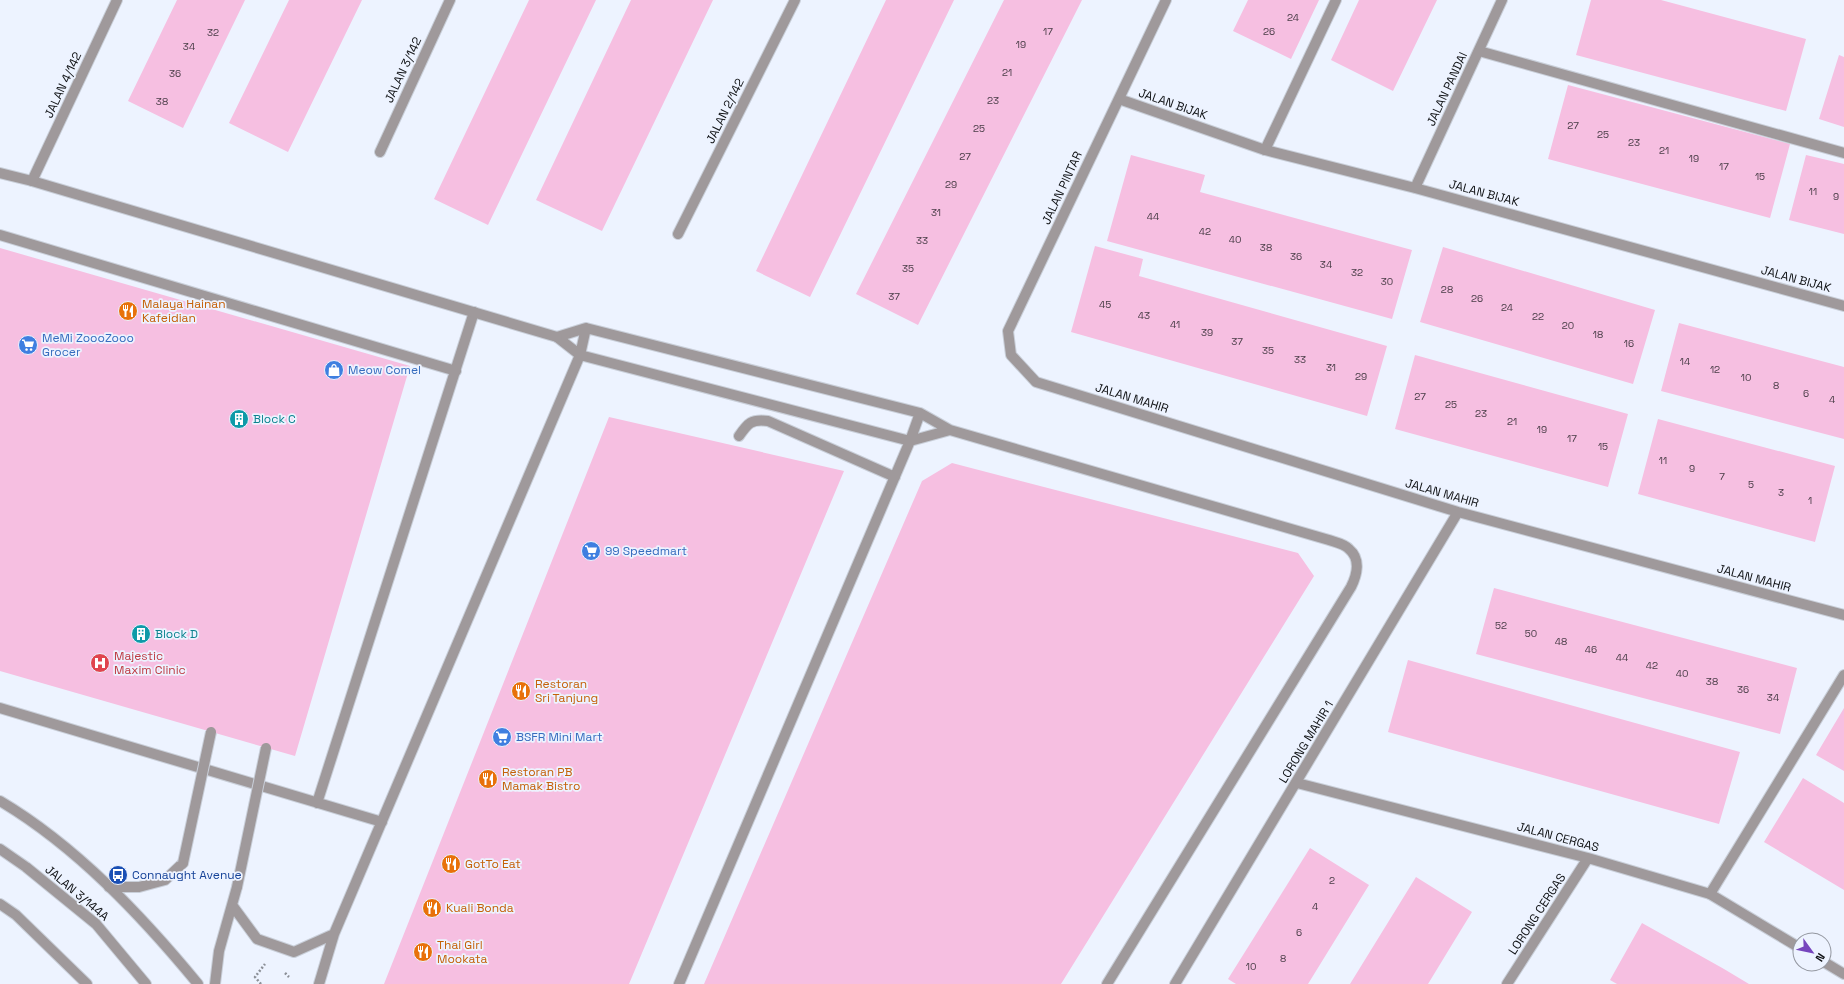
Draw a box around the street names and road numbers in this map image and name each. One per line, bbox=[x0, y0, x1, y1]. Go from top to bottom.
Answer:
street label: JALAN 3/142 bbox=[381, 34, 425, 106]
street label: JALAN 4/142 bbox=[41, 49, 85, 121]
street label: JALAN PANDAI bbox=[1423, 49, 1471, 129]
street label: JALAN 2/142 bbox=[702, 76, 748, 146]
street label: JALAN BIJAK bbox=[1136, 85, 1210, 124]
street label: JALAN PINTAR bbox=[1038, 149, 1086, 227]
street label: JALAN BIJAK bbox=[1447, 176, 1521, 210]
street label: JALAN BIJAK bbox=[1759, 262, 1833, 296]
street label: JALAN MAHIR bbox=[1093, 379, 1171, 417]
street label: JALAN MAHIR bbox=[1403, 475, 1481, 511]
street label: JALAN MAHIR bbox=[1715, 560, 1793, 596]
street label: LORONG MAHIR 1 bbox=[1275, 698, 1337, 786]
street label: JALAN CERGAS bbox=[1515, 818, 1601, 856]
street label: JALAN 3/144A bbox=[42, 862, 113, 925]
street label: LORONG CERGAS bbox=[1505, 870, 1569, 958]

